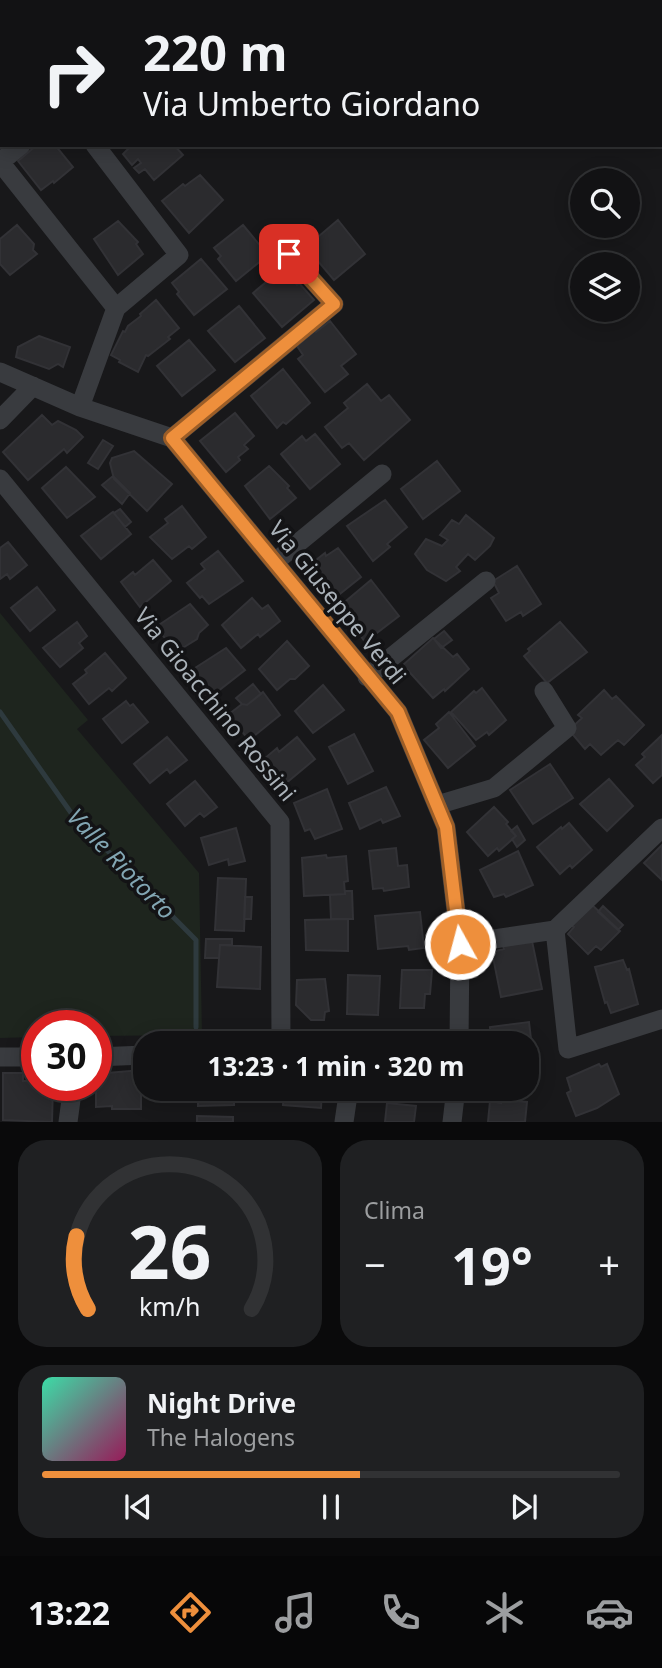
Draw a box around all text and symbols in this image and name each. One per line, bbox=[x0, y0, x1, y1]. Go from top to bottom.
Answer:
text: 220 m bbox=[143, 19, 288, 85]
icon: right bbox=[28, 28, 119, 119]
text: Via Umberto Giordano bbox=[143, 82, 480, 125]
map controls bbox=[570, 168, 640, 322]
button: search bbox=[570, 168, 640, 238]
pin bbox=[259, 224, 319, 284]
icon: arrive bbox=[270, 235, 308, 273]
button: layers bbox=[570, 252, 640, 322]
street label: Via Giuseppe Verdi bbox=[262, 513, 414, 691]
street label: Via Gioacchino Rossini bbox=[128, 600, 304, 808]
water label: Valle Riotorto bbox=[60, 800, 184, 926]
position arrow bbox=[423, 907, 497, 981]
speed limit sign: 30 bbox=[21, 1010, 112, 1101]
text: 13:23 · 1 min · 320 m bbox=[208, 1048, 464, 1084]
text: Clima bbox=[364, 1194, 425, 1226]
text: 26 bbox=[128, 1202, 212, 1301]
text: 19° bbox=[451, 1229, 533, 1300]
text: − bbox=[364, 1238, 386, 1290]
text: + bbox=[598, 1238, 620, 1290]
text: km/h bbox=[139, 1289, 201, 1323]
text: Night Drive bbox=[147, 1385, 296, 1421]
text: The Halogens bbox=[147, 1421, 295, 1453]
icon: previous bbox=[119, 1488, 157, 1526]
icon: pause bbox=[312, 1488, 350, 1526]
icon: next bbox=[505, 1488, 543, 1526]
icon: directions bbox=[166, 1588, 215, 1637]
icon: music bbox=[271, 1588, 320, 1637]
icon: phone bbox=[376, 1588, 425, 1637]
icon: climate bbox=[480, 1588, 529, 1637]
icon: car bbox=[585, 1588, 634, 1637]
text: 13:22 bbox=[28, 1591, 110, 1634]

